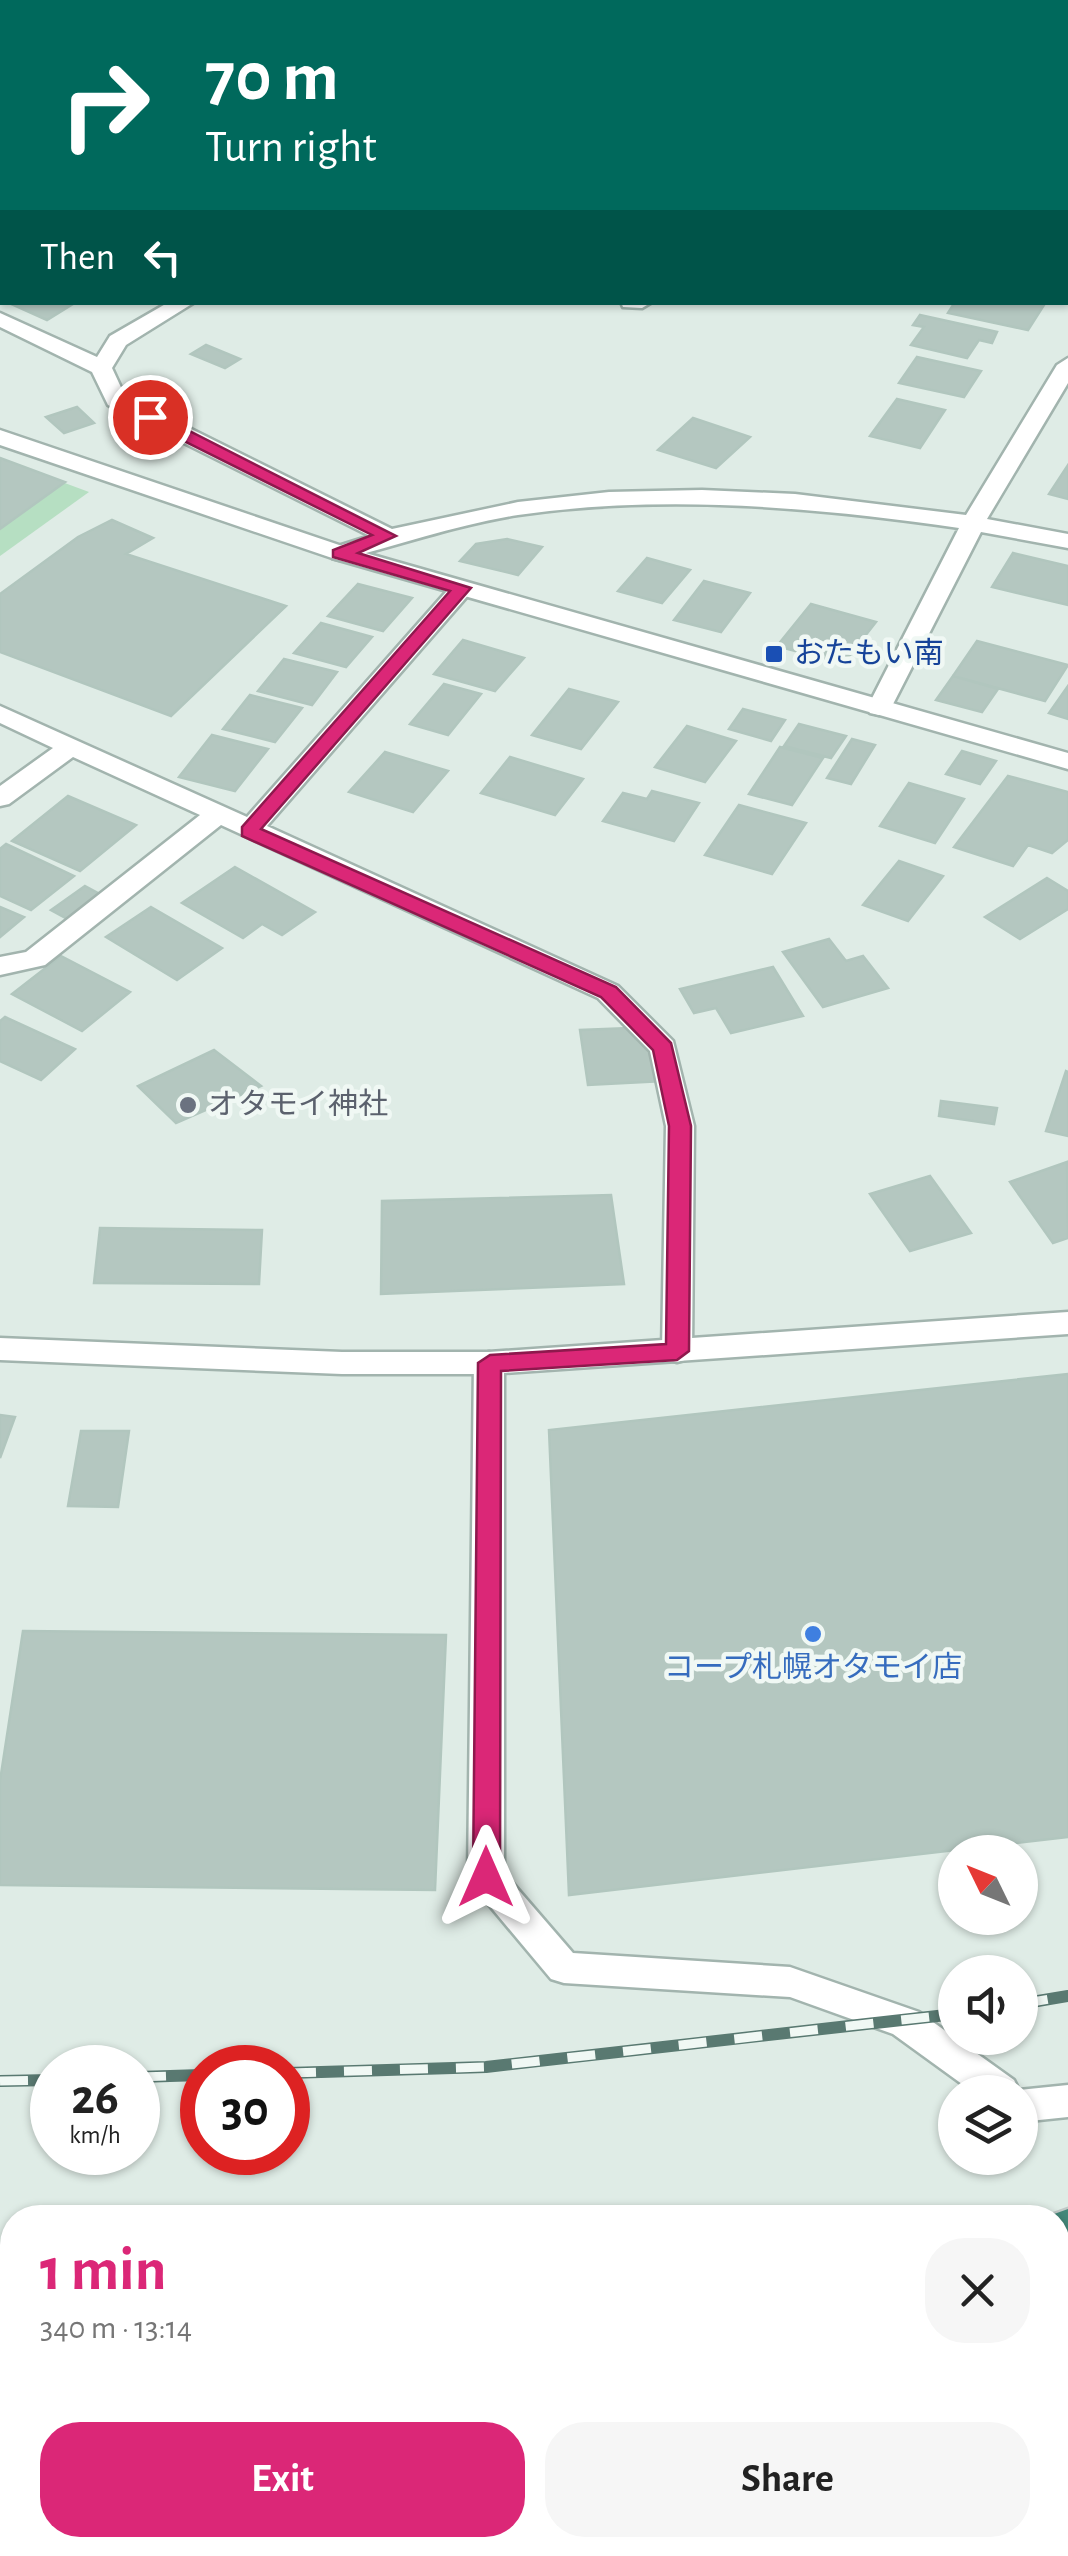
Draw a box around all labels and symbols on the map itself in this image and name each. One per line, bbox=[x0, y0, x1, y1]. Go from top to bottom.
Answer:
pin bbox=[108, 375, 193, 460]
place label: おたもい南 bbox=[794, 637, 943, 669]
marker: おたもい南 bbox=[763, 643, 785, 665]
place label: オタモイ神社 bbox=[208, 1088, 388, 1120]
marker: オタモイ神社 bbox=[177, 1094, 199, 1116]
marker: コープ札幌オタモイ店 bbox=[802, 1623, 824, 1645]
place label: コープ札幌オタモイ店 bbox=[664, 1651, 962, 1683]
position arrow bbox=[434, 1825, 538, 1929]
north arrow bbox=[938, 1835, 1038, 1935]
speed limit sign: 30 bbox=[180, 2045, 310, 2175]

